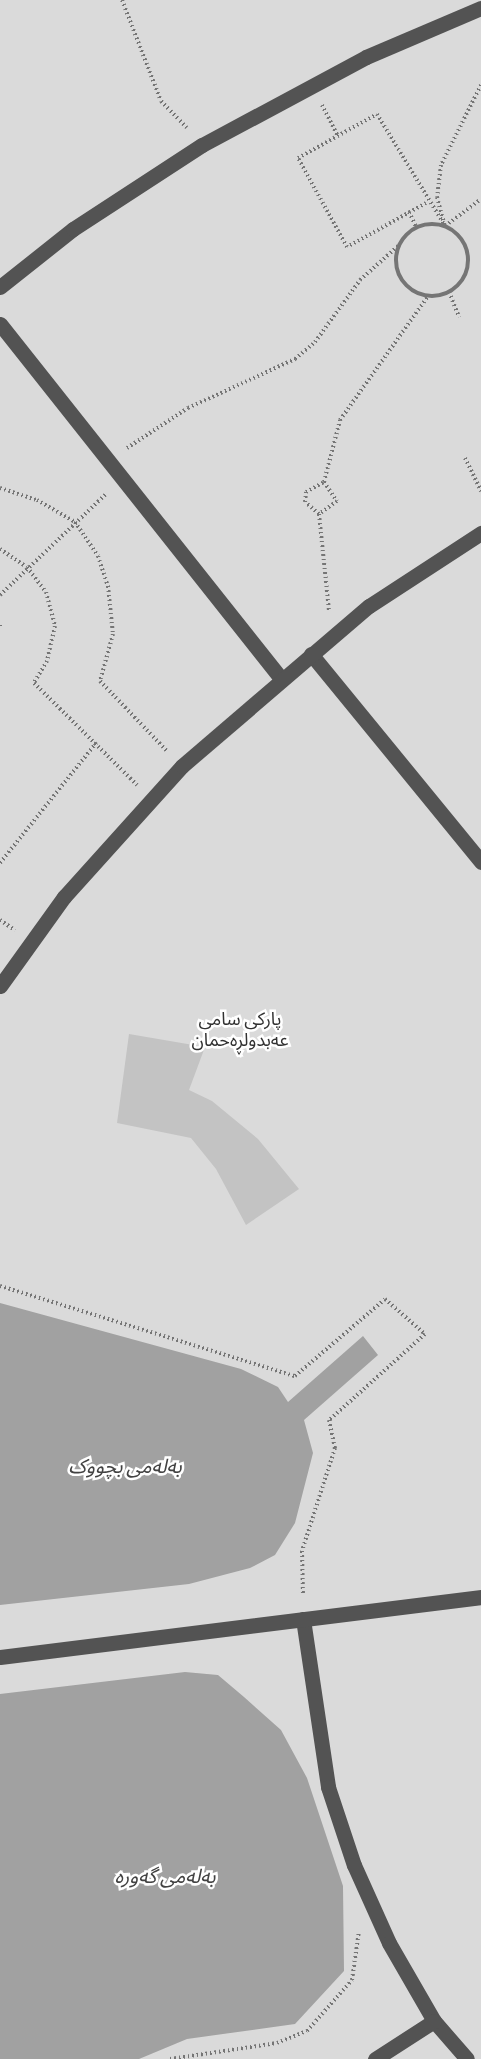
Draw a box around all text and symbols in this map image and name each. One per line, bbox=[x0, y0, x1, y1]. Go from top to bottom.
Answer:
park label: پارکی سامی عەبدولڕەحمان bbox=[191, 1008, 289, 1050]
water label: بەلەمی بچووک bbox=[68, 1453, 182, 1477]
water label: بەلەمی گەورە bbox=[115, 1863, 215, 1887]

